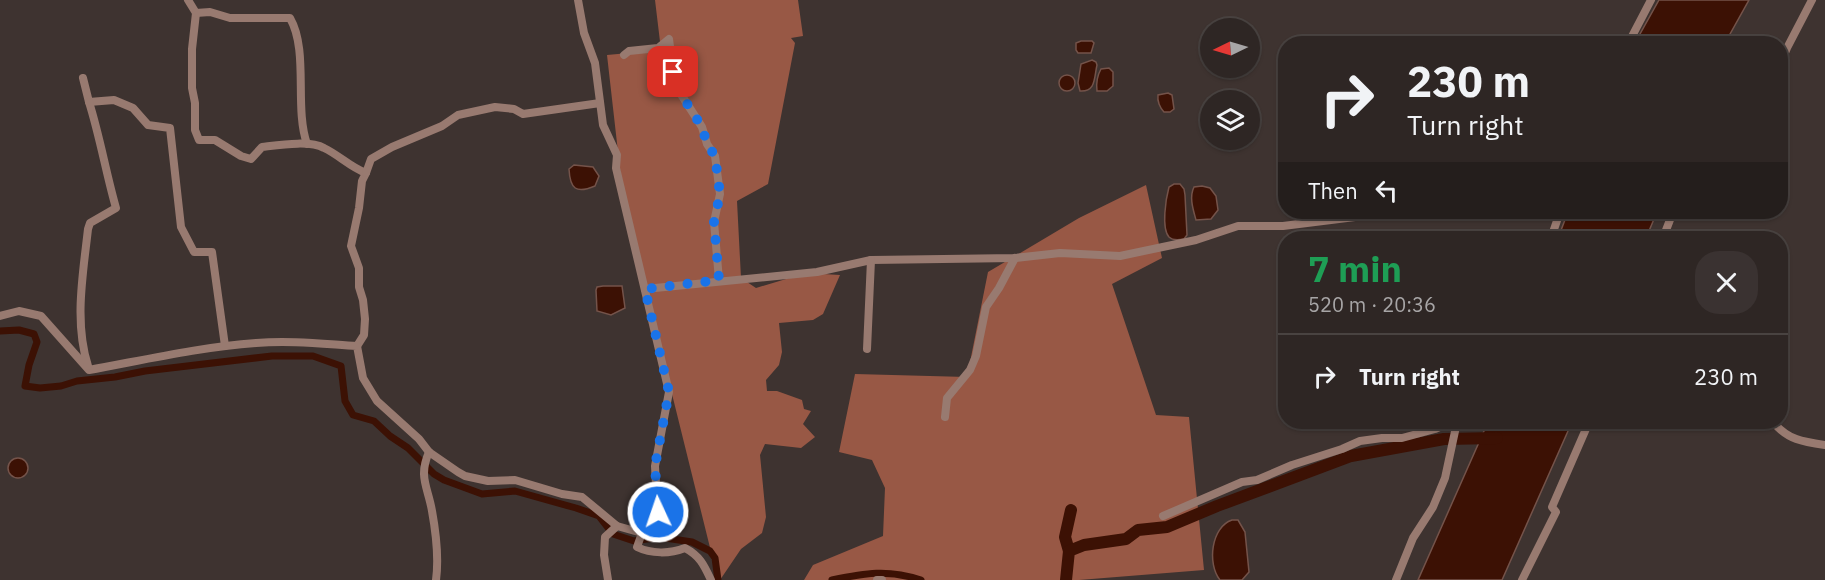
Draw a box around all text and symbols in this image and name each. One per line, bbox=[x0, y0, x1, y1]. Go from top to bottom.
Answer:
north arrow bbox=[1200, 18, 1260, 78]
map controls bbox=[1200, 18, 1260, 150]
pin bbox=[647, 46, 698, 97]
text: 230 m bbox=[1407, 54, 1530, 109]
icon: arrive bbox=[656, 55, 689, 88]
icon: right bbox=[1308, 60, 1386, 138]
button: layers bbox=[1200, 90, 1260, 150]
text: Turn right bbox=[1407, 107, 1524, 142]
icon: left bbox=[1370, 174, 1403, 207]
text: Then bbox=[1308, 176, 1358, 205]
text: 7 min bbox=[1308, 245, 1402, 292]
button: close bbox=[1695, 251, 1758, 314]
text: 520 m · 20:36 bbox=[1308, 291, 1436, 318]
icon: right bbox=[1308, 360, 1341, 393]
text: Turn right bbox=[1359, 362, 1460, 391]
text: 230 m bbox=[1694, 362, 1758, 391]
position arrow bbox=[626, 480, 690, 544]

